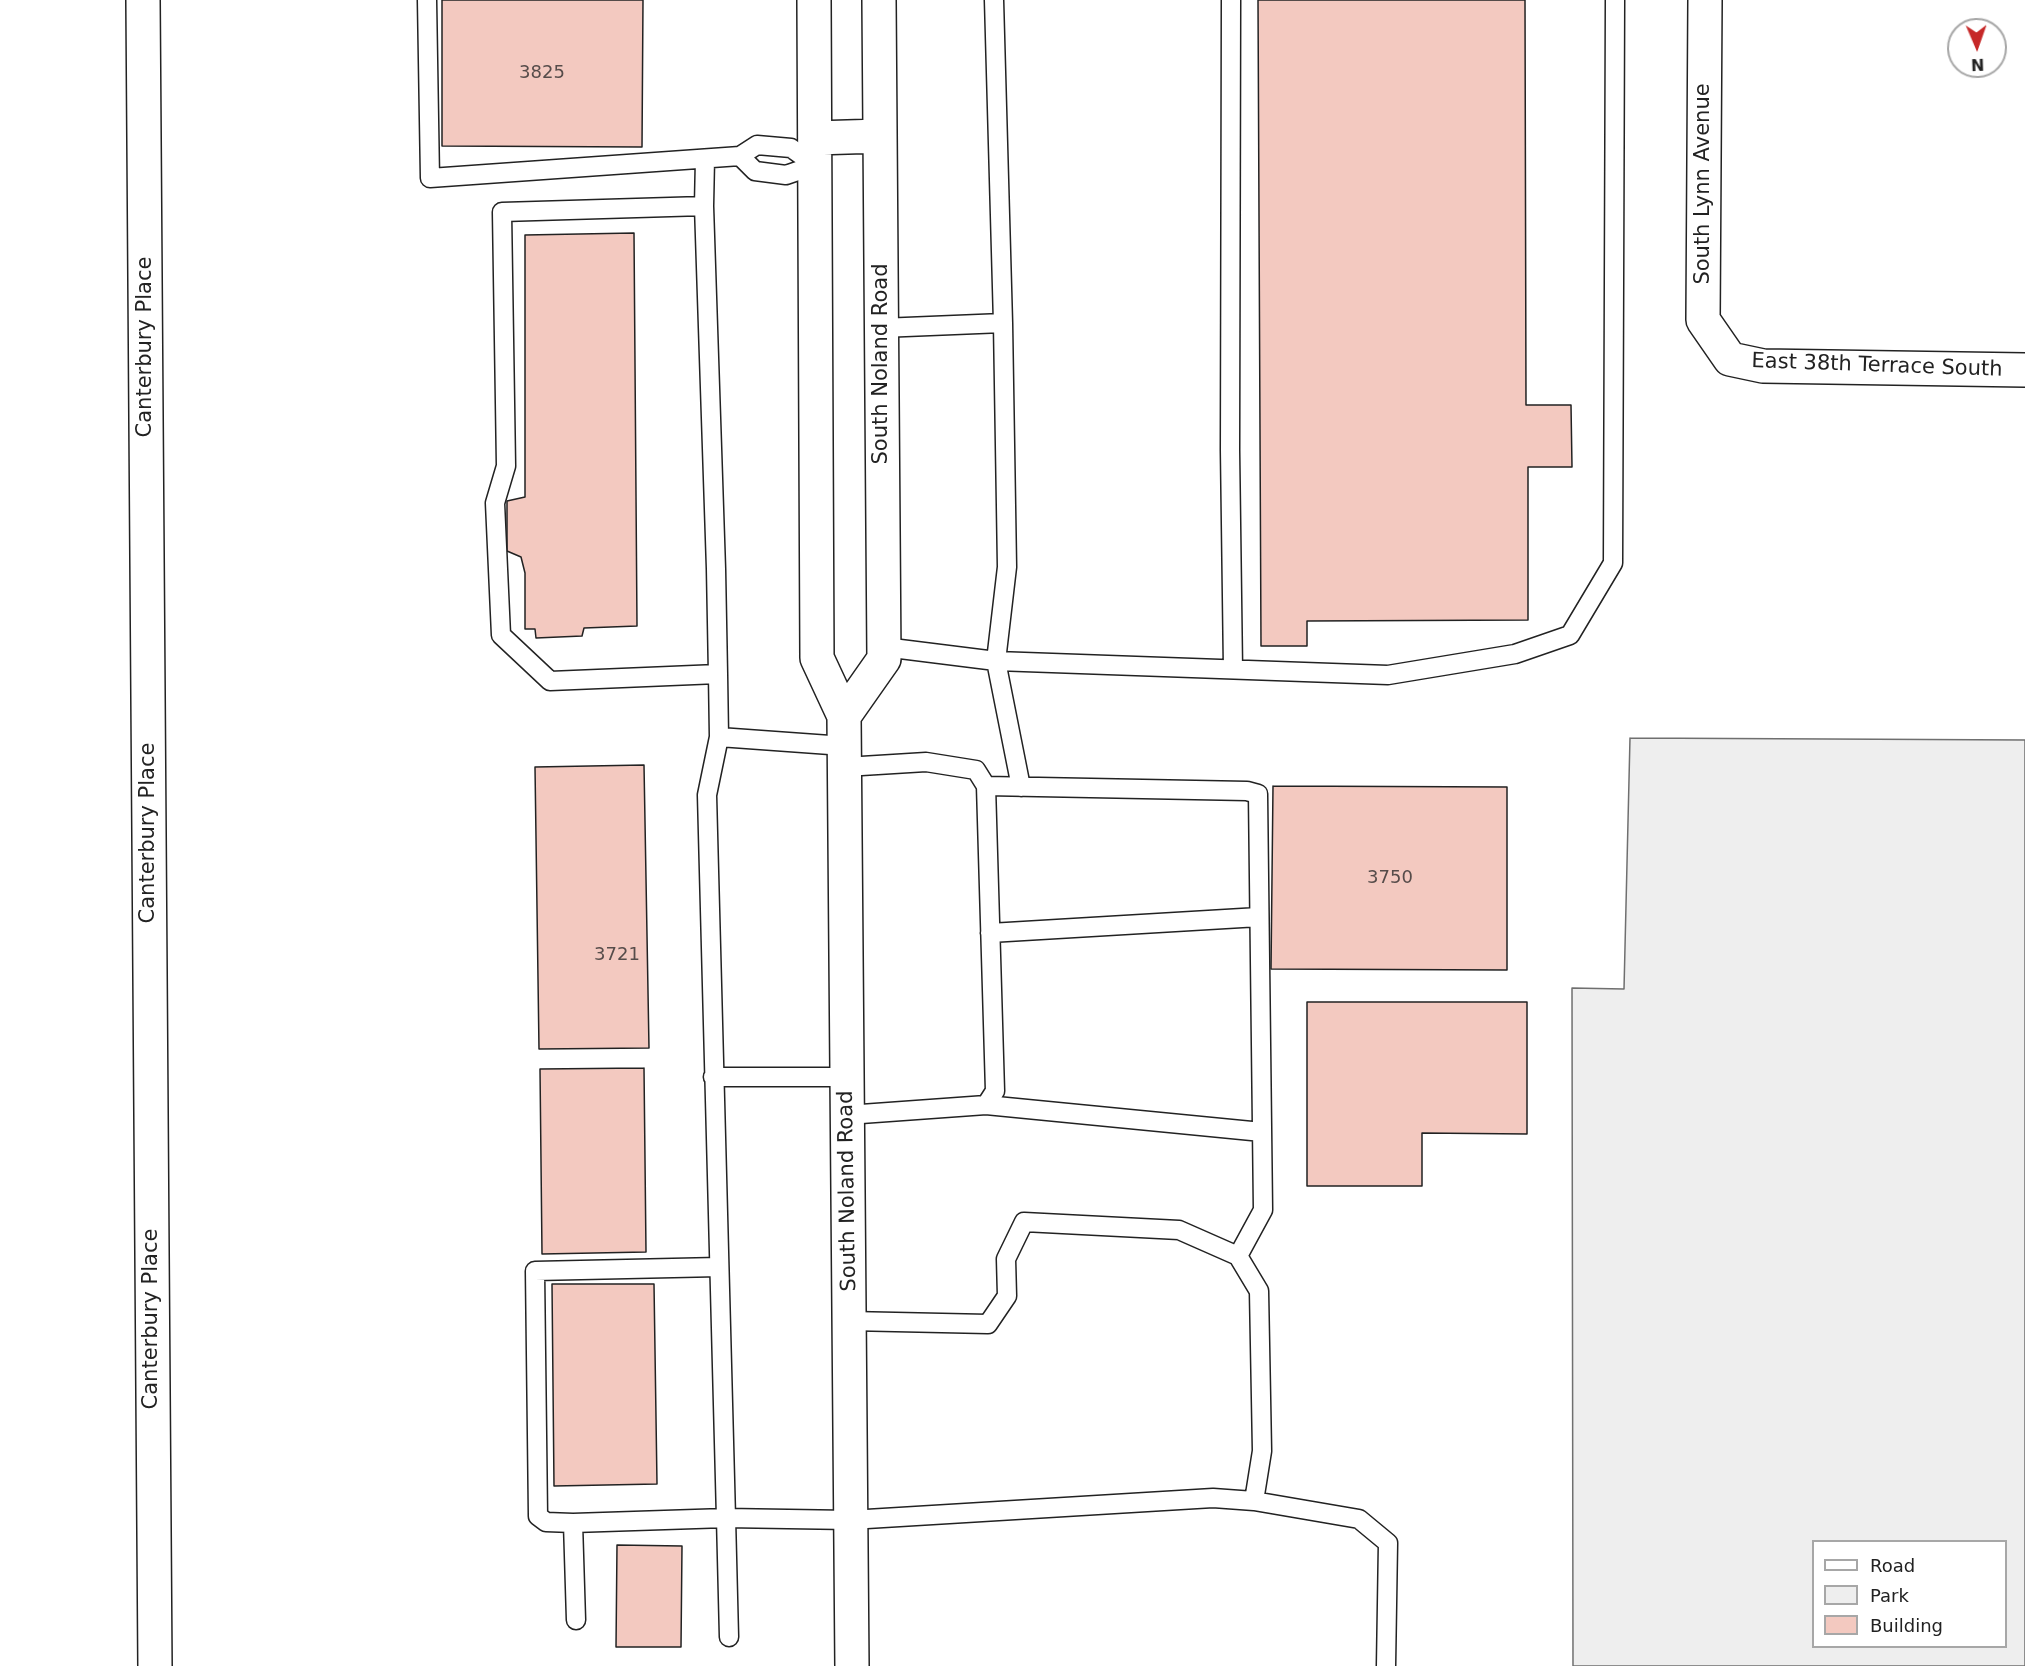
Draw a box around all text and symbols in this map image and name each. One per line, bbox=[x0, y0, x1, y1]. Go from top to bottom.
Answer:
north arrow bbox=[1947, 18, 2007, 78]
text: N bbox=[1971, 55, 1985, 74]
house number: 3825 bbox=[519, 62, 565, 84]
street label: South Lynn Avenue bbox=[1691, 83, 1717, 285]
street label: Canterbury Place bbox=[133, 257, 159, 437]
street label: South Noland Road bbox=[869, 264, 895, 464]
street label: East 38th Terrace South bbox=[1751, 349, 2003, 383]
street label: Canterbury Place bbox=[136, 743, 162, 923]
house number: 3750 bbox=[1367, 867, 1413, 889]
house number: 3721 bbox=[594, 944, 640, 966]
street label: South Noland Road bbox=[834, 1090, 862, 1292]
street label: Canterbury Place bbox=[139, 1229, 165, 1409]
legend bbox=[1812, 1540, 2007, 1648]
text: Road bbox=[1870, 1555, 1915, 1576]
text: Park bbox=[1870, 1585, 1909, 1606]
text: Building bbox=[1870, 1615, 1943, 1636]

